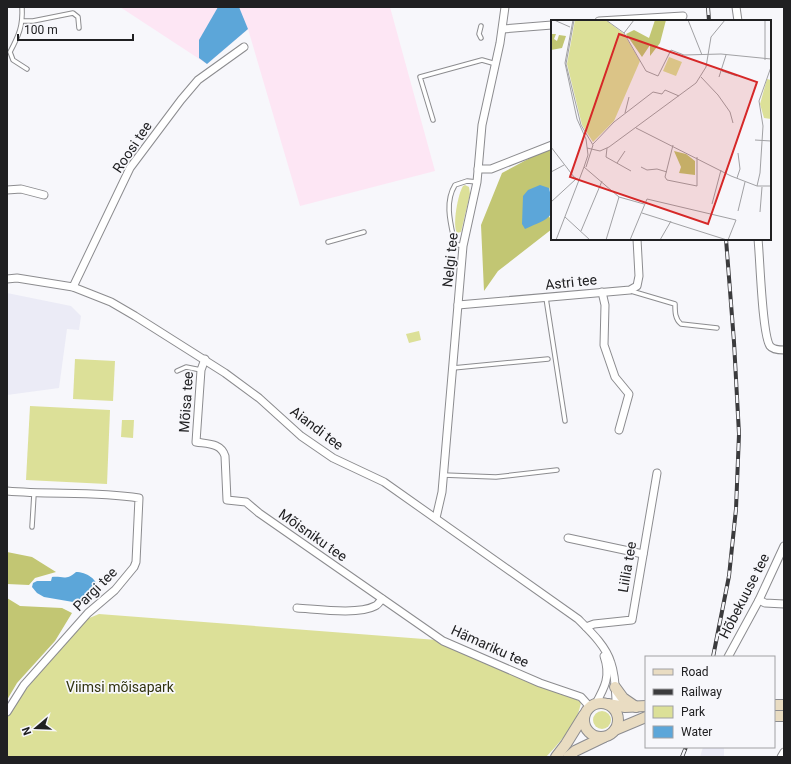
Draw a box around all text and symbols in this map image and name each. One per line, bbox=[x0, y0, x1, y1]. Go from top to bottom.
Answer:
scale bar bbox=[18, 16, 133, 42]
inset map bbox=[551, 20, 771, 240]
text: 100 m bbox=[24, 23, 58, 37]
street label: Roosi tee bbox=[109, 118, 155, 176]
street label: Nelgi tee bbox=[439, 232, 461, 288]
street label: Astri tee bbox=[544, 271, 598, 293]
street label: Mõisa tee bbox=[176, 371, 196, 433]
street label: Aiandi tee bbox=[287, 403, 347, 453]
street label: Mõisniku tee bbox=[276, 506, 350, 564]
street label: Liilia tee bbox=[615, 540, 639, 594]
street label: Hõbekuuse tee bbox=[716, 551, 772, 641]
street label: Pargi tee bbox=[70, 564, 120, 614]
street label: Hämariku tee bbox=[449, 622, 531, 670]
legend bbox=[645, 656, 775, 748]
text: Road bbox=[681, 665, 709, 679]
park label: Viimsi mõisapark bbox=[66, 679, 175, 695]
text: Railway bbox=[681, 685, 722, 699]
text: Park bbox=[681, 705, 706, 719]
north arrow bbox=[16, 708, 56, 748]
text: N bbox=[20, 725, 34, 737]
text: Water bbox=[681, 725, 712, 739]

